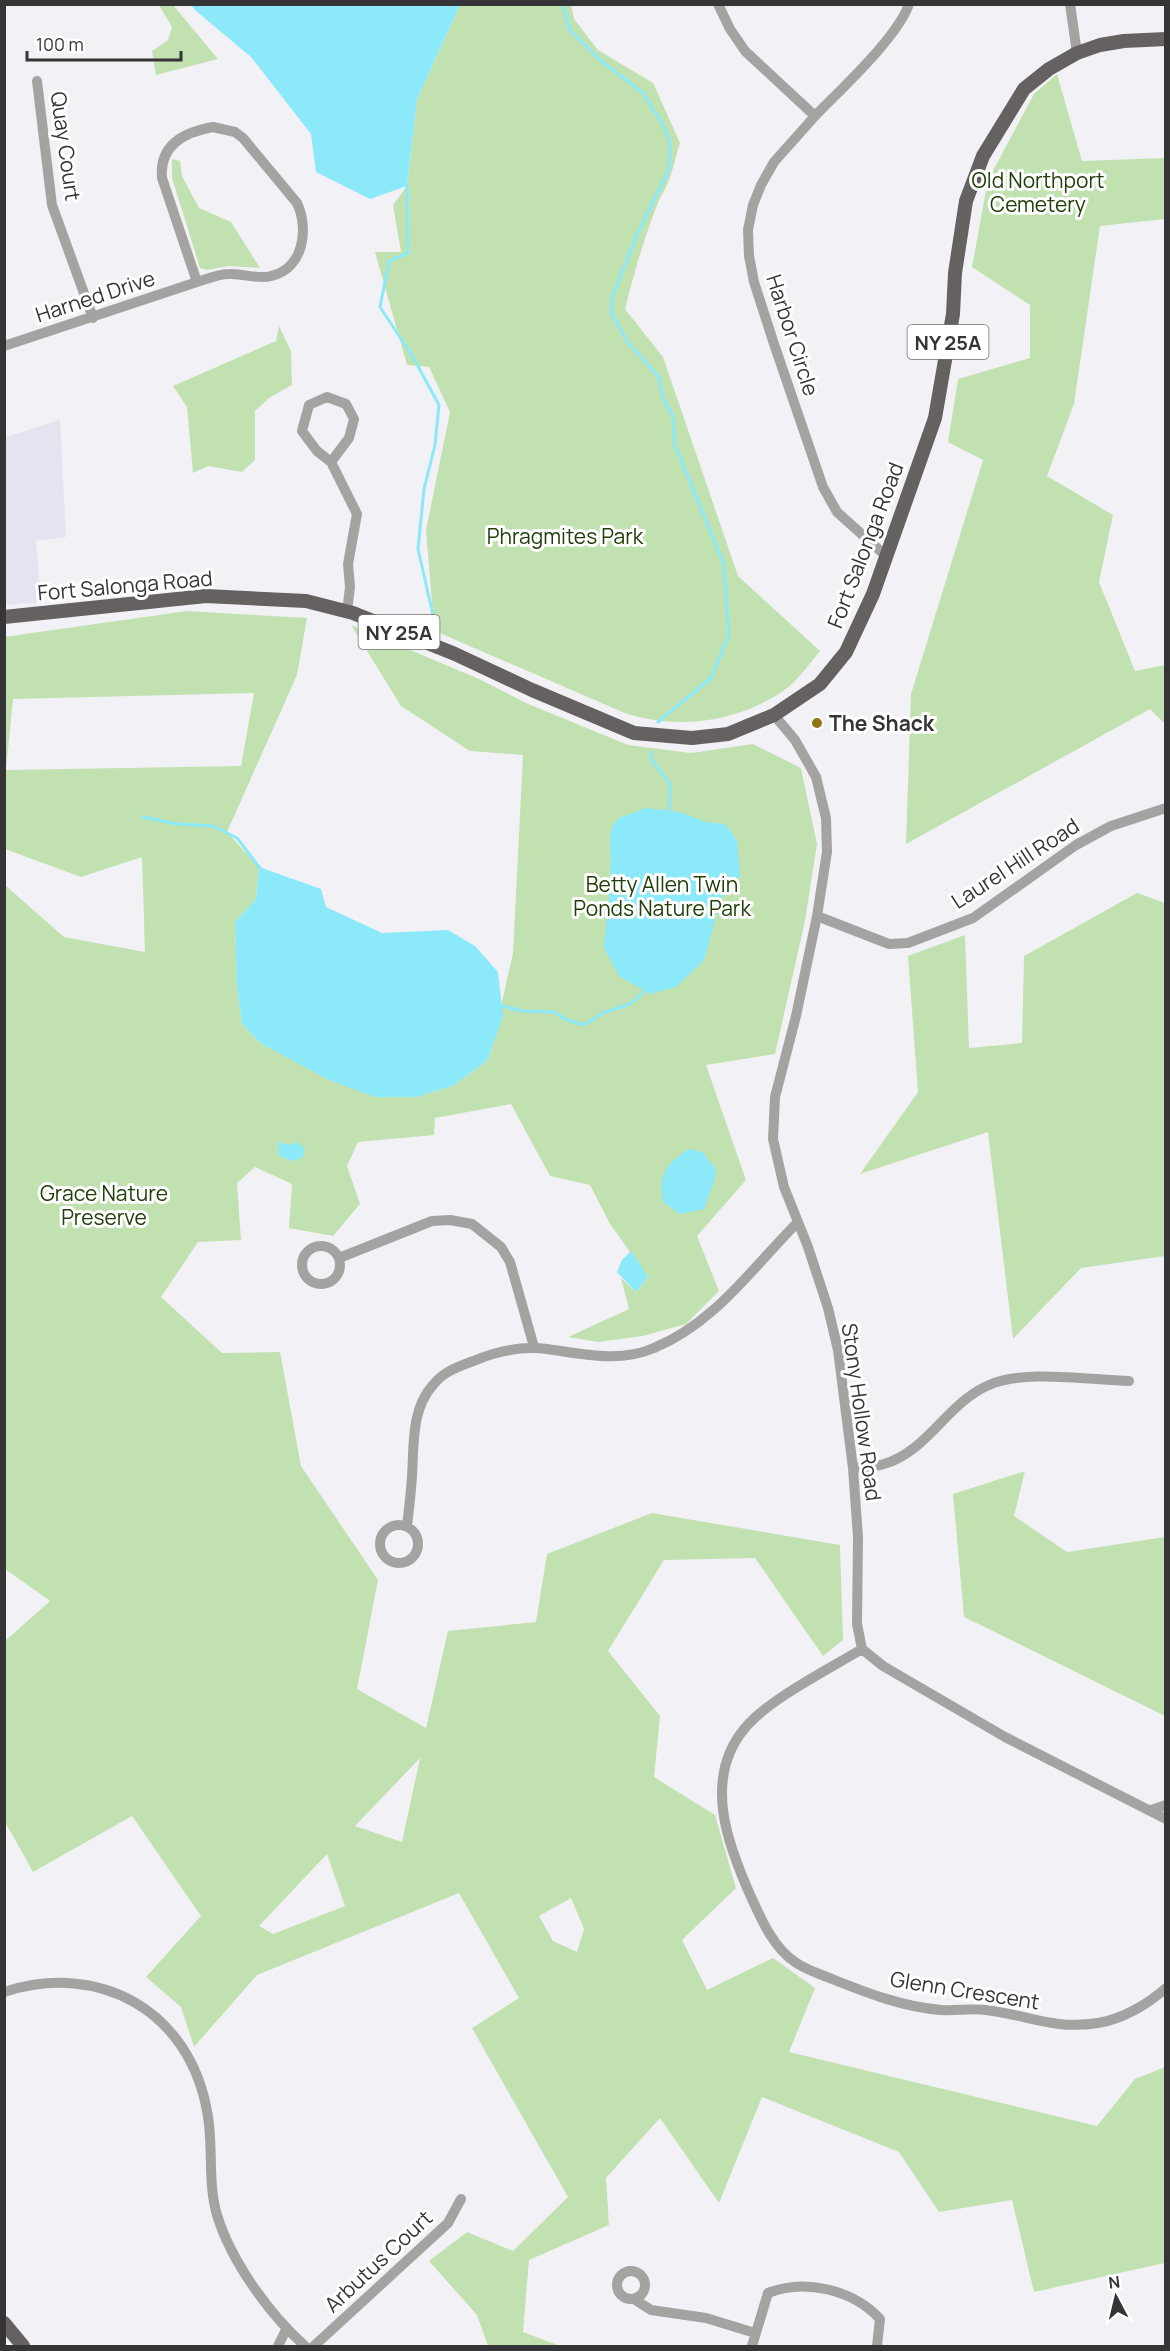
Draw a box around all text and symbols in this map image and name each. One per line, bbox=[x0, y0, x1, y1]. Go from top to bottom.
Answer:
scale bar bbox=[27, 24, 182, 62]
text: 100 m bbox=[36, 32, 84, 56]
street label: Quay Court bbox=[44, 90, 88, 202]
park label: Old Northport Cemetery bbox=[972, 166, 1104, 218]
street label: Harned Drive bbox=[32, 264, 158, 328]
street label: Harbor Circle bbox=[760, 271, 826, 399]
road number: NY 25A bbox=[908, 325, 988, 359]
street label: Fort Salonga Road bbox=[821, 458, 909, 632]
park label: Phragmites Park bbox=[487, 522, 644, 550]
street label: Fort Salonga Road bbox=[36, 563, 214, 607]
road number: NY 25A bbox=[358, 615, 440, 649]
place label: The Shack bbox=[829, 709, 935, 737]
marker: The Shack bbox=[810, 716, 824, 730]
street label: Laurel Hill Road bbox=[946, 811, 1084, 915]
park label: Betty Allen Twin Ponds Nature Park bbox=[573, 870, 751, 922]
park label: Grace Nature Preserve bbox=[40, 1179, 168, 1231]
street label: Stony Hollow Road bbox=[836, 1321, 888, 1503]
street label: Glenn Crescent bbox=[888, 1964, 1042, 2016]
street label: Arbutus Court bbox=[318, 2204, 438, 2318]
north arrow bbox=[1086, 2267, 1146, 2327]
text: N bbox=[1107, 2270, 1121, 2294]

